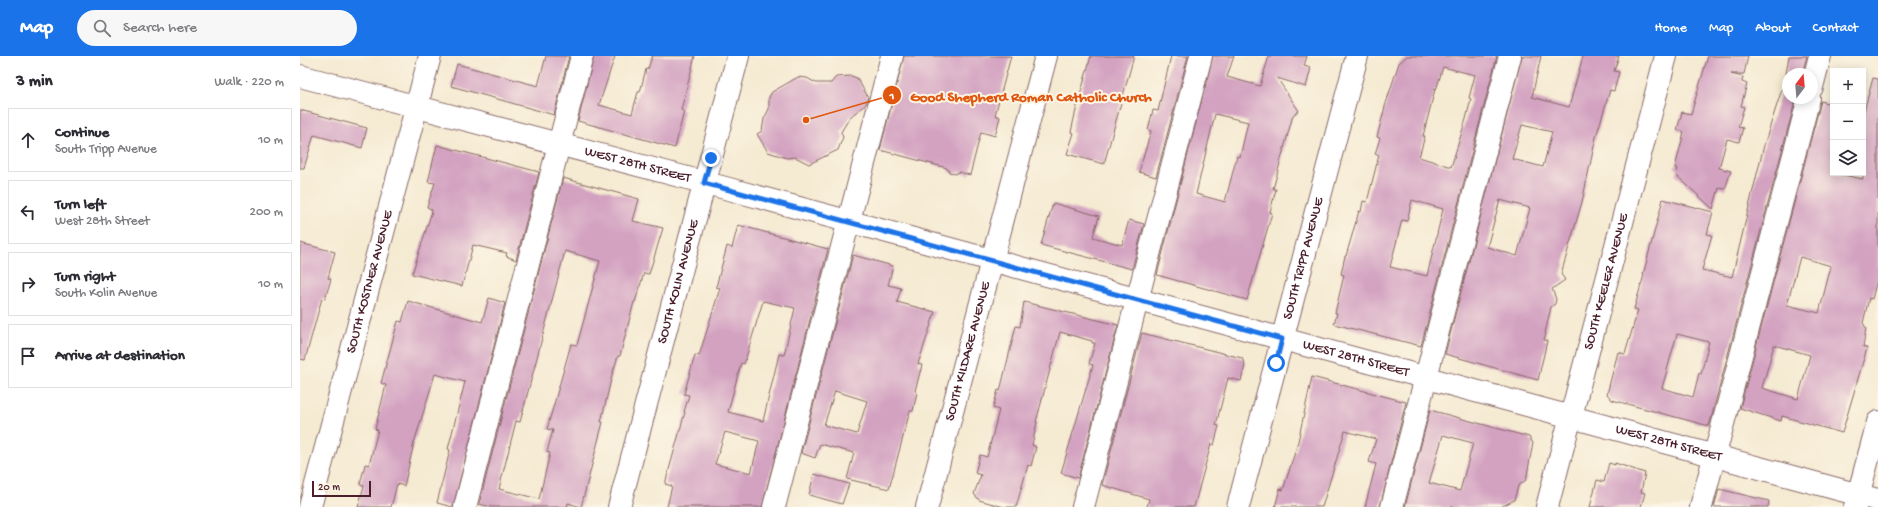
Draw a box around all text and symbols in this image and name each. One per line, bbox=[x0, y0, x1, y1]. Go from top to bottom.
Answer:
search box bbox=[77, 10, 357, 46]
text: Map bbox=[20, 17, 53, 40]
icon: search bbox=[91, 17, 113, 39]
text: Search here bbox=[123, 19, 197, 37]
text: Home bbox=[1655, 20, 1687, 37]
text: Map bbox=[1709, 20, 1733, 37]
text: About bbox=[1755, 20, 1791, 37]
text: Contact bbox=[1813, 20, 1858, 37]
north arrow bbox=[1782, 68, 1818, 104]
map controls bbox=[1830, 68, 1866, 176]
button: + bbox=[1830, 68, 1866, 104]
text: 3 min bbox=[16, 72, 53, 92]
text: Walk · 220 m bbox=[214, 75, 284, 90]
callout: Good Shepherd Roman Catholic Church bbox=[882, 82, 1159, 109]
text: Good Shepherd Roman Catholic Church bbox=[910, 89, 1152, 107]
text: 1 bbox=[889, 90, 895, 104]
button: − bbox=[1830, 104, 1866, 140]
text: Continue bbox=[55, 124, 109, 142]
icon: ahead bbox=[17, 129, 39, 151]
text: 10 m bbox=[258, 133, 283, 148]
button: layers bbox=[1830, 140, 1866, 176]
text: South Tripp Avenue bbox=[55, 142, 157, 157]
street label: WEST 28TH STREET bbox=[583, 143, 693, 187]
route end bbox=[702, 149, 720, 167]
street label: SOUTH TRIPP AVENUE bbox=[1279, 194, 1328, 321]
text: Turn left bbox=[55, 196, 106, 214]
icon: left bbox=[17, 201, 39, 223]
text: 200 m bbox=[250, 205, 283, 220]
street label: SOUTH KOSTNER AVENUE bbox=[343, 207, 397, 355]
street label: SOUTH KEELER AVENUE bbox=[1580, 211, 1633, 352]
text: West 28th Street bbox=[55, 214, 149, 229]
street label: SOUTH KOLIN AVENUE bbox=[654, 217, 703, 346]
text: Turn right bbox=[55, 268, 115, 286]
icon: right bbox=[17, 273, 39, 295]
text: 10 m bbox=[258, 277, 283, 292]
street label: SOUTH KILDARE AVENUE bbox=[942, 279, 995, 423]
text: South Kolin Avenue bbox=[55, 286, 157, 301]
street label: WEST 28TH STREET bbox=[1301, 336, 1411, 381]
icon: arrive bbox=[17, 345, 39, 367]
text: Arrive at destination bbox=[55, 347, 185, 365]
route start bbox=[1267, 354, 1285, 372]
street label: WEST 28TH STREET bbox=[1614, 421, 1724, 466]
scale bar bbox=[312, 479, 371, 498]
text: 20 m bbox=[318, 482, 340, 494]

